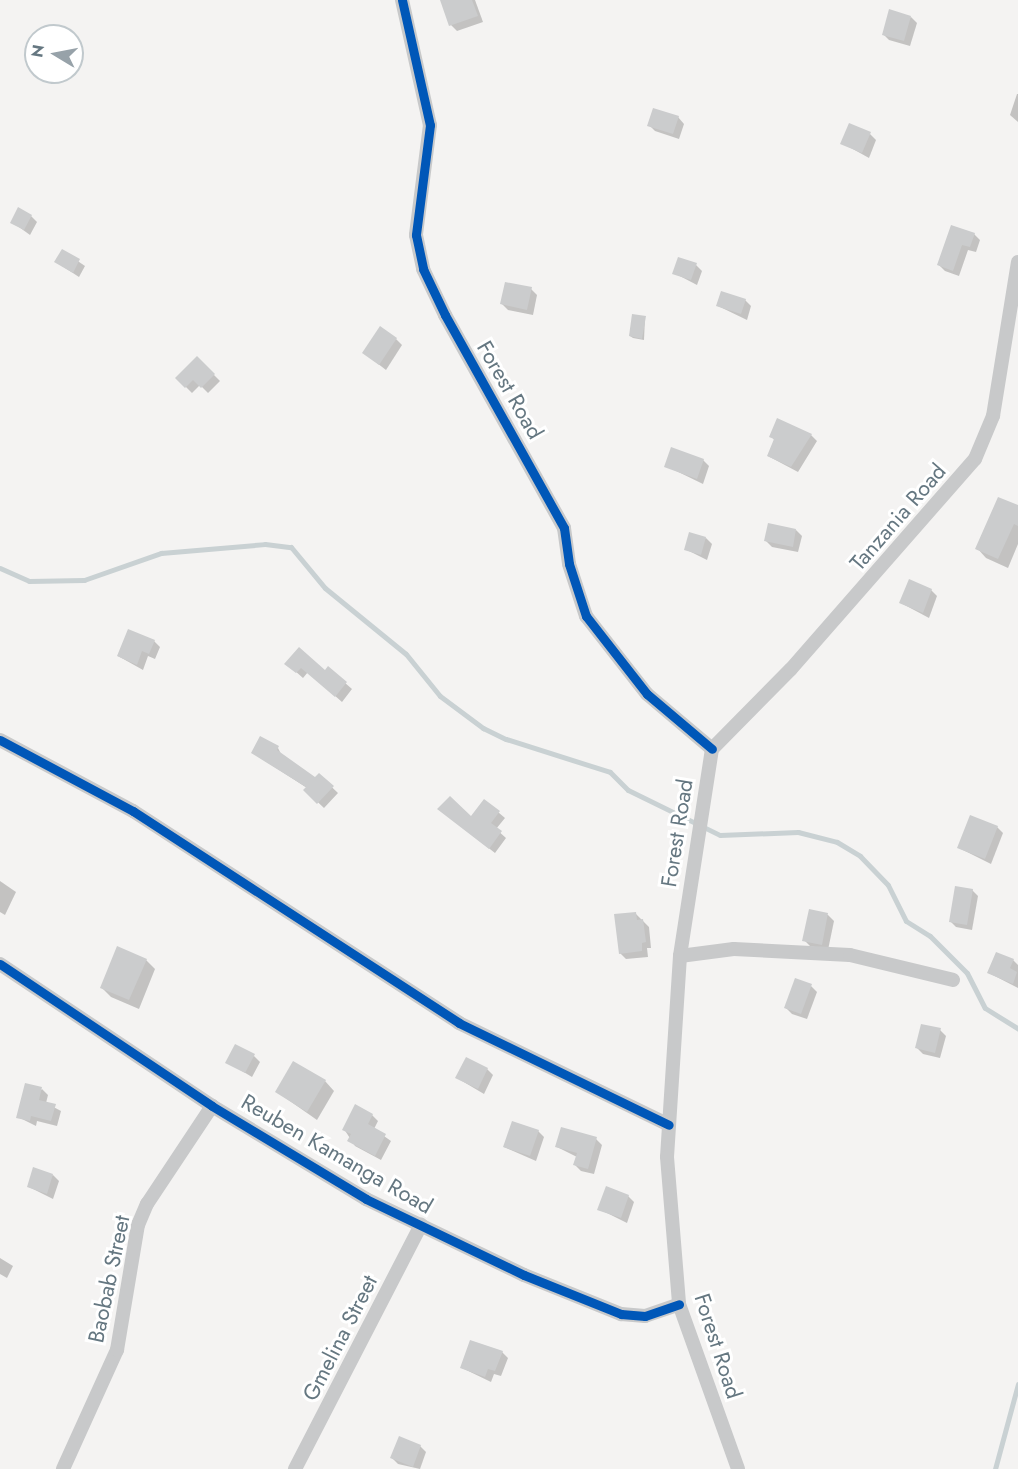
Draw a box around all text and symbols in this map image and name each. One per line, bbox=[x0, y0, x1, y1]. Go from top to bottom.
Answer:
north arrow bbox=[24, 24, 84, 84]
text: N bbox=[25, 43, 50, 59]
street label: Forest Road bbox=[471, 336, 549, 444]
street label: Tanzania Road bbox=[844, 458, 952, 576]
street label: Forest Road bbox=[655, 777, 699, 889]
street label: Reuben Kamanga Road bbox=[237, 1088, 437, 1220]
street label: Baobab Street bbox=[83, 1213, 135, 1345]
street label: Gmelina Street bbox=[297, 1271, 383, 1405]
street label: Forest Road bbox=[689, 1290, 747, 1402]

